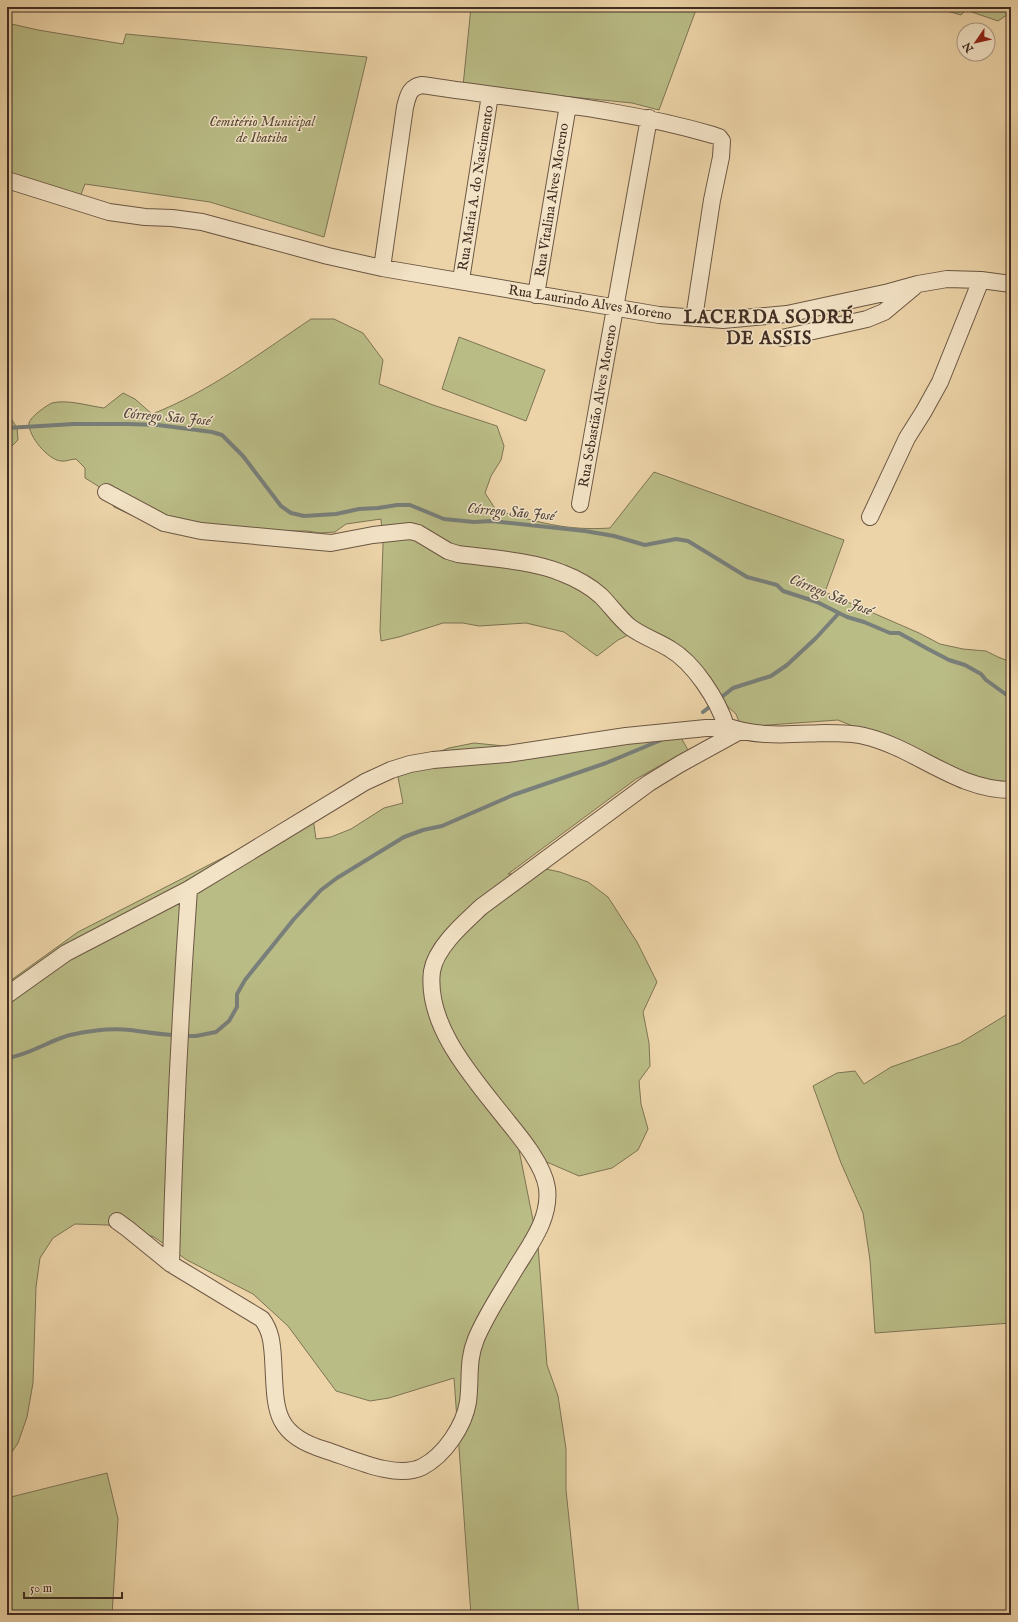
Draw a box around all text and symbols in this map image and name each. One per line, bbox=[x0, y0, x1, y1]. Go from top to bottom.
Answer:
north arrow bbox=[956, 22, 996, 62]
text: N bbox=[960, 39, 978, 56]
street label: Rua Maria A. do Nascimento bbox=[454, 103, 498, 272]
park label: Cemitério Municipal de Ibatiba bbox=[209, 113, 317, 147]
street label: Rua Vitalina Alves Moreno bbox=[531, 121, 573, 278]
street label: Rua Laurindo Alves Moreno bbox=[507, 281, 674, 325]
district label: LACERDA SODRÉ DE ASSIS bbox=[683, 305, 855, 351]
street label: Rua Sebastião Alves Moreno bbox=[575, 323, 621, 489]
water label: Córrego São José bbox=[122, 404, 215, 432]
water label: Córrego São José bbox=[466, 499, 559, 527]
water label: Córrego São José bbox=[786, 570, 878, 622]
scale bar bbox=[24, 1574, 122, 1600]
text: 50 m bbox=[30, 1581, 52, 1596]

